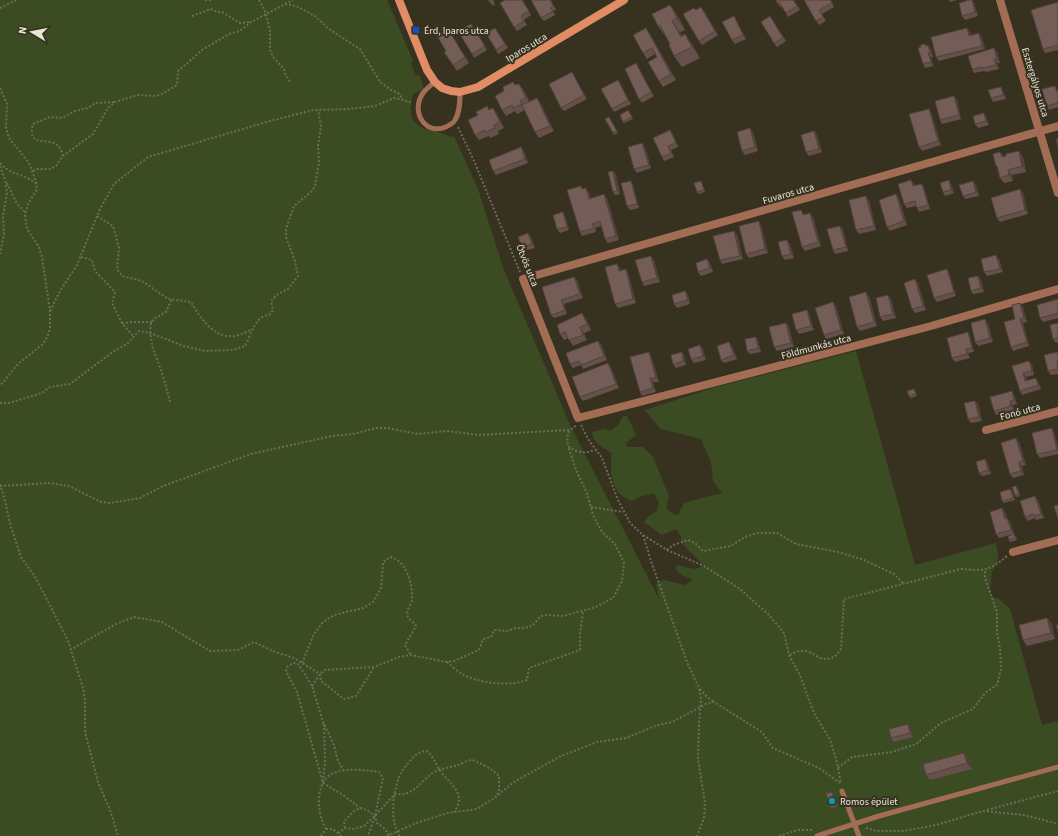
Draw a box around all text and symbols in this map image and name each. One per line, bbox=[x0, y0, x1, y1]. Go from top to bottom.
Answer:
north arrow bbox=[12, 12, 52, 52]
place label: Érd, Iparos utca bbox=[424, 24, 489, 38]
text: N bbox=[15, 25, 31, 35]
marker: Érd, Iparos utca bbox=[411, 25, 421, 35]
street label: Iparos utca bbox=[503, 30, 550, 66]
street label: Esztergályos utca bbox=[1018, 46, 1052, 119]
street label: Fuvaros utca bbox=[761, 180, 816, 208]
street label: Ötvös utca bbox=[512, 242, 542, 289]
street label: Földmunkás utca bbox=[780, 331, 853, 363]
street label: Fonó utca bbox=[999, 400, 1042, 424]
place label: Romos épület bbox=[840, 795, 898, 809]
marker: Romos épület bbox=[827, 796, 837, 806]

